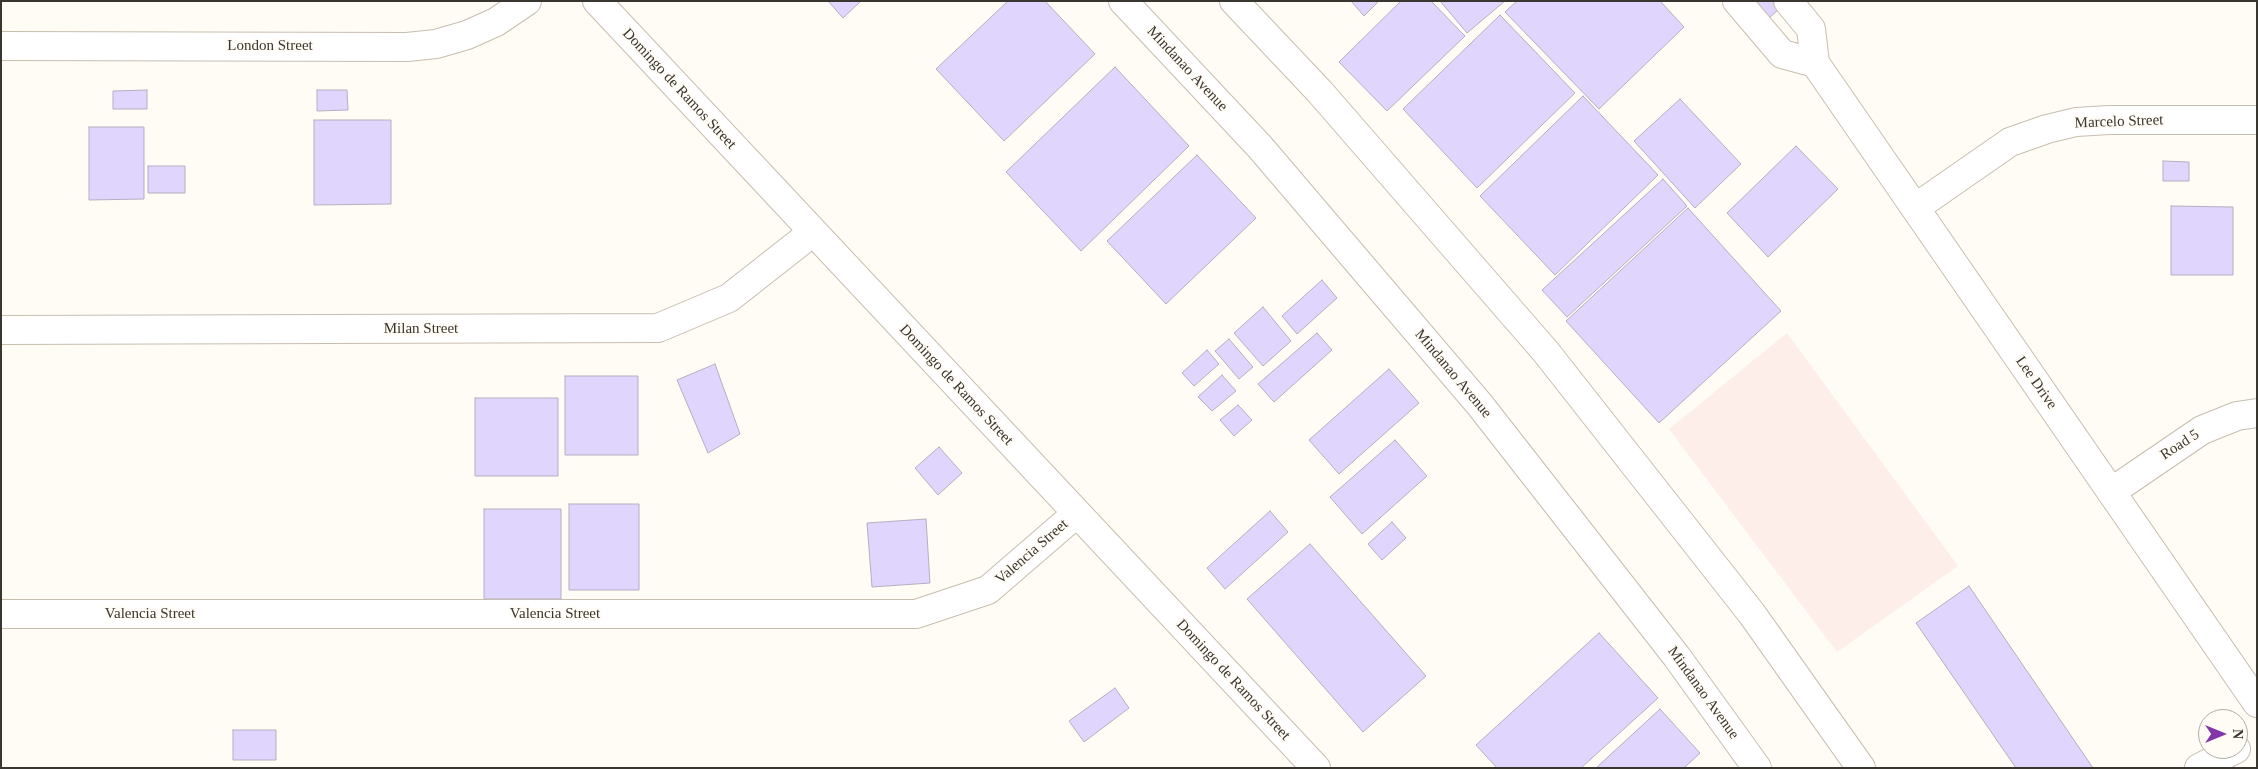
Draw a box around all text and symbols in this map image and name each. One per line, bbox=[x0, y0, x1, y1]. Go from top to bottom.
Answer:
street label: Mindanao Avenue bbox=[1143, 23, 1231, 115]
street label: Domingo de Ramos Street bbox=[618, 25, 740, 153]
street label: London Street bbox=[227, 37, 313, 55]
street label: Marcelo Street bbox=[2074, 111, 2164, 133]
street label: Milan Street bbox=[384, 320, 458, 338]
street label: Domingo de Ramos Street bbox=[895, 321, 1017, 449]
street label: Mindanao Avenue bbox=[1411, 326, 1495, 422]
street label: Lee Drive bbox=[2011, 353, 2061, 413]
street label: Road 5 bbox=[2157, 426, 2203, 464]
street label: Valencia Street bbox=[992, 516, 1072, 588]
street label: Valencia Street bbox=[105, 605, 195, 623]
street label: Valencia Street bbox=[510, 605, 600, 623]
street label: Domingo de Ramos Street bbox=[1172, 616, 1294, 744]
street label: Mindanao Avenue bbox=[1663, 643, 1743, 743]
north arrow bbox=[2198, 709, 2248, 759]
text: N bbox=[2230, 729, 2245, 739]

